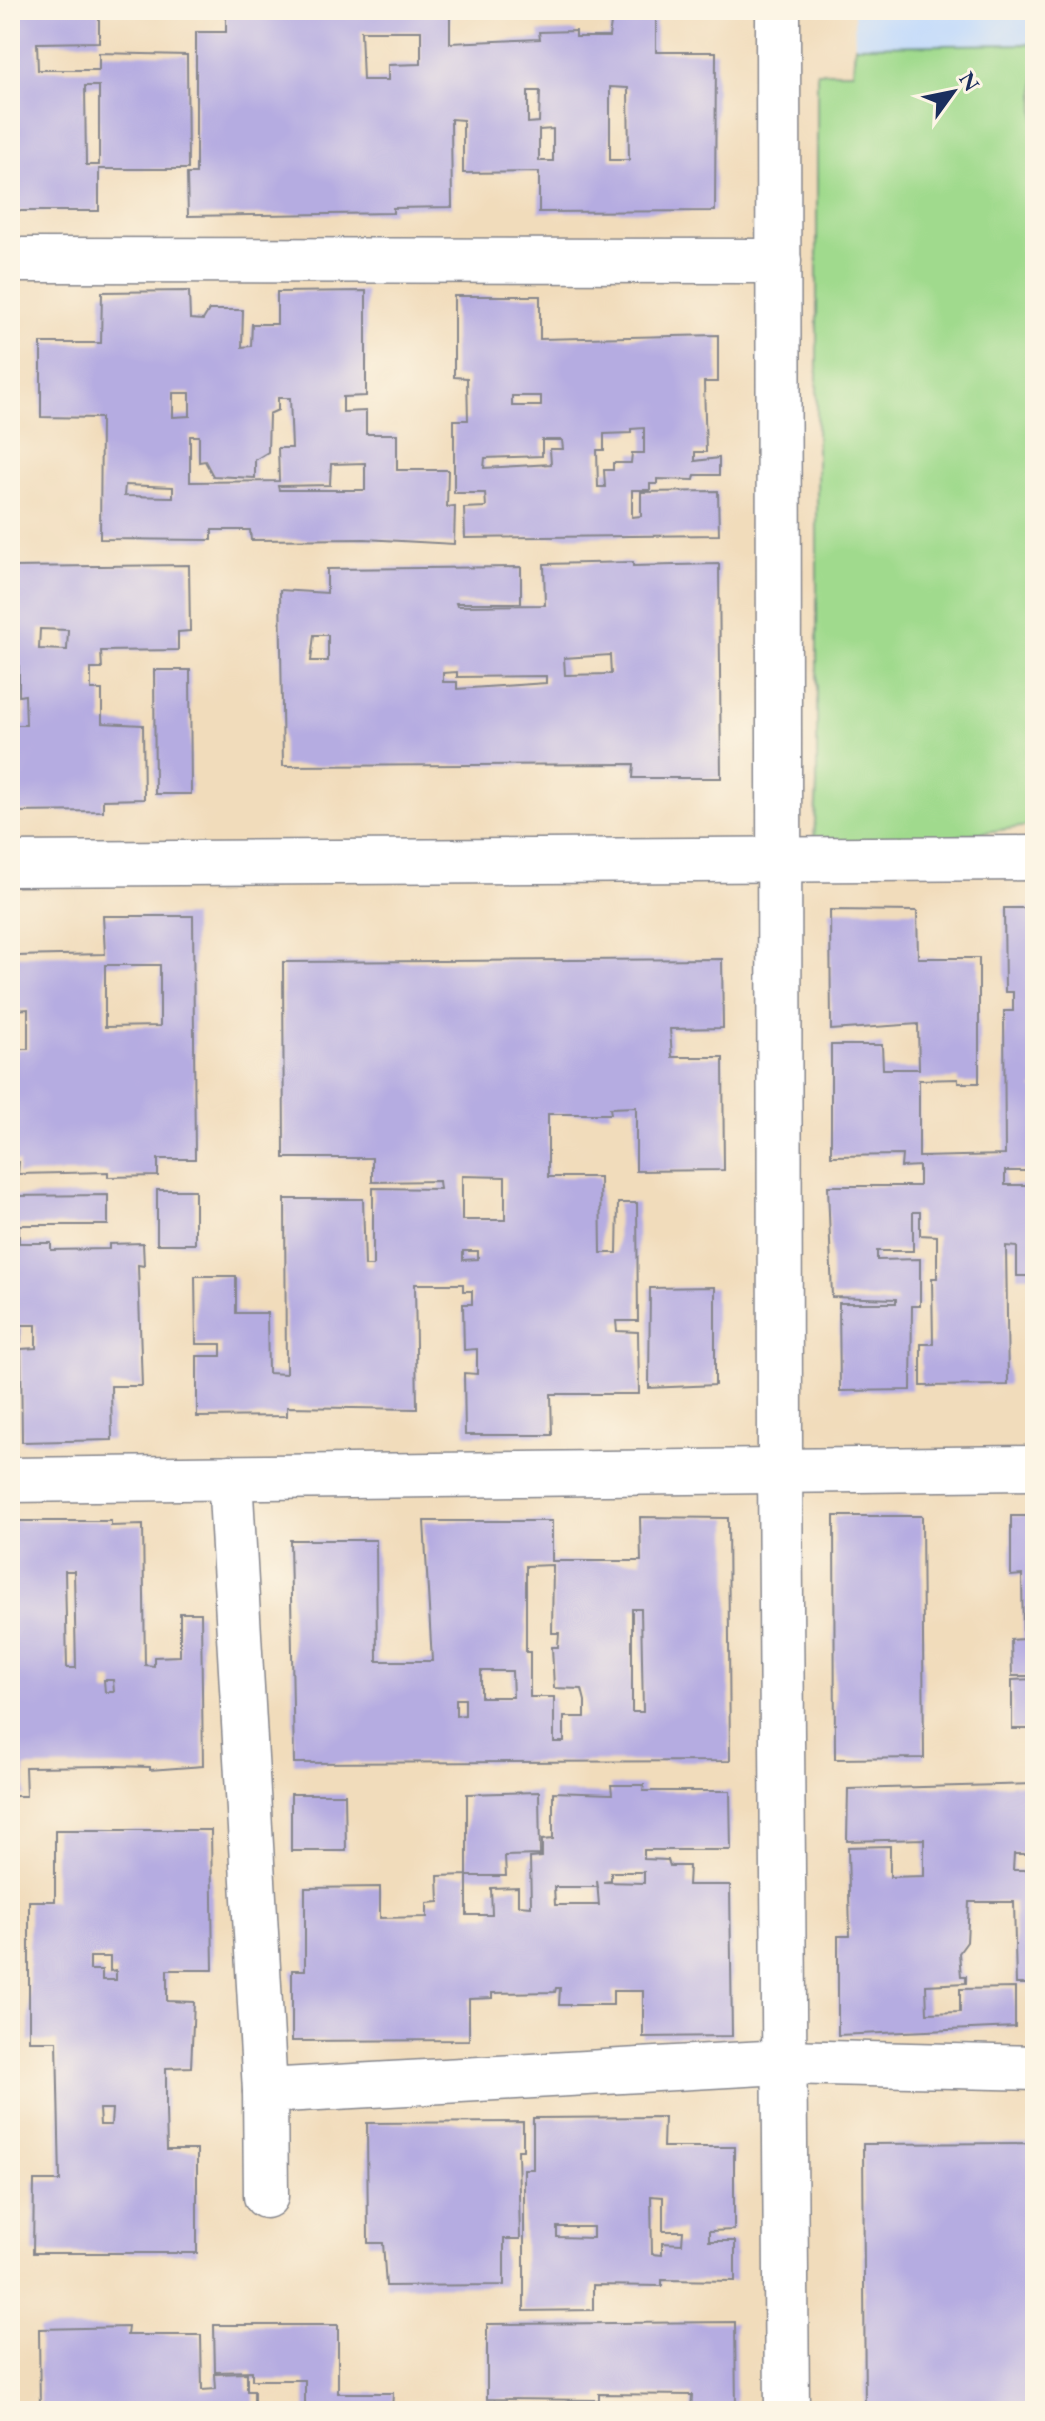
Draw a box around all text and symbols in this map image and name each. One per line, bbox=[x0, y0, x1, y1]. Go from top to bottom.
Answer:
north arrow bbox=[913, 52, 993, 132]
text: N bbox=[952, 66, 986, 97]

